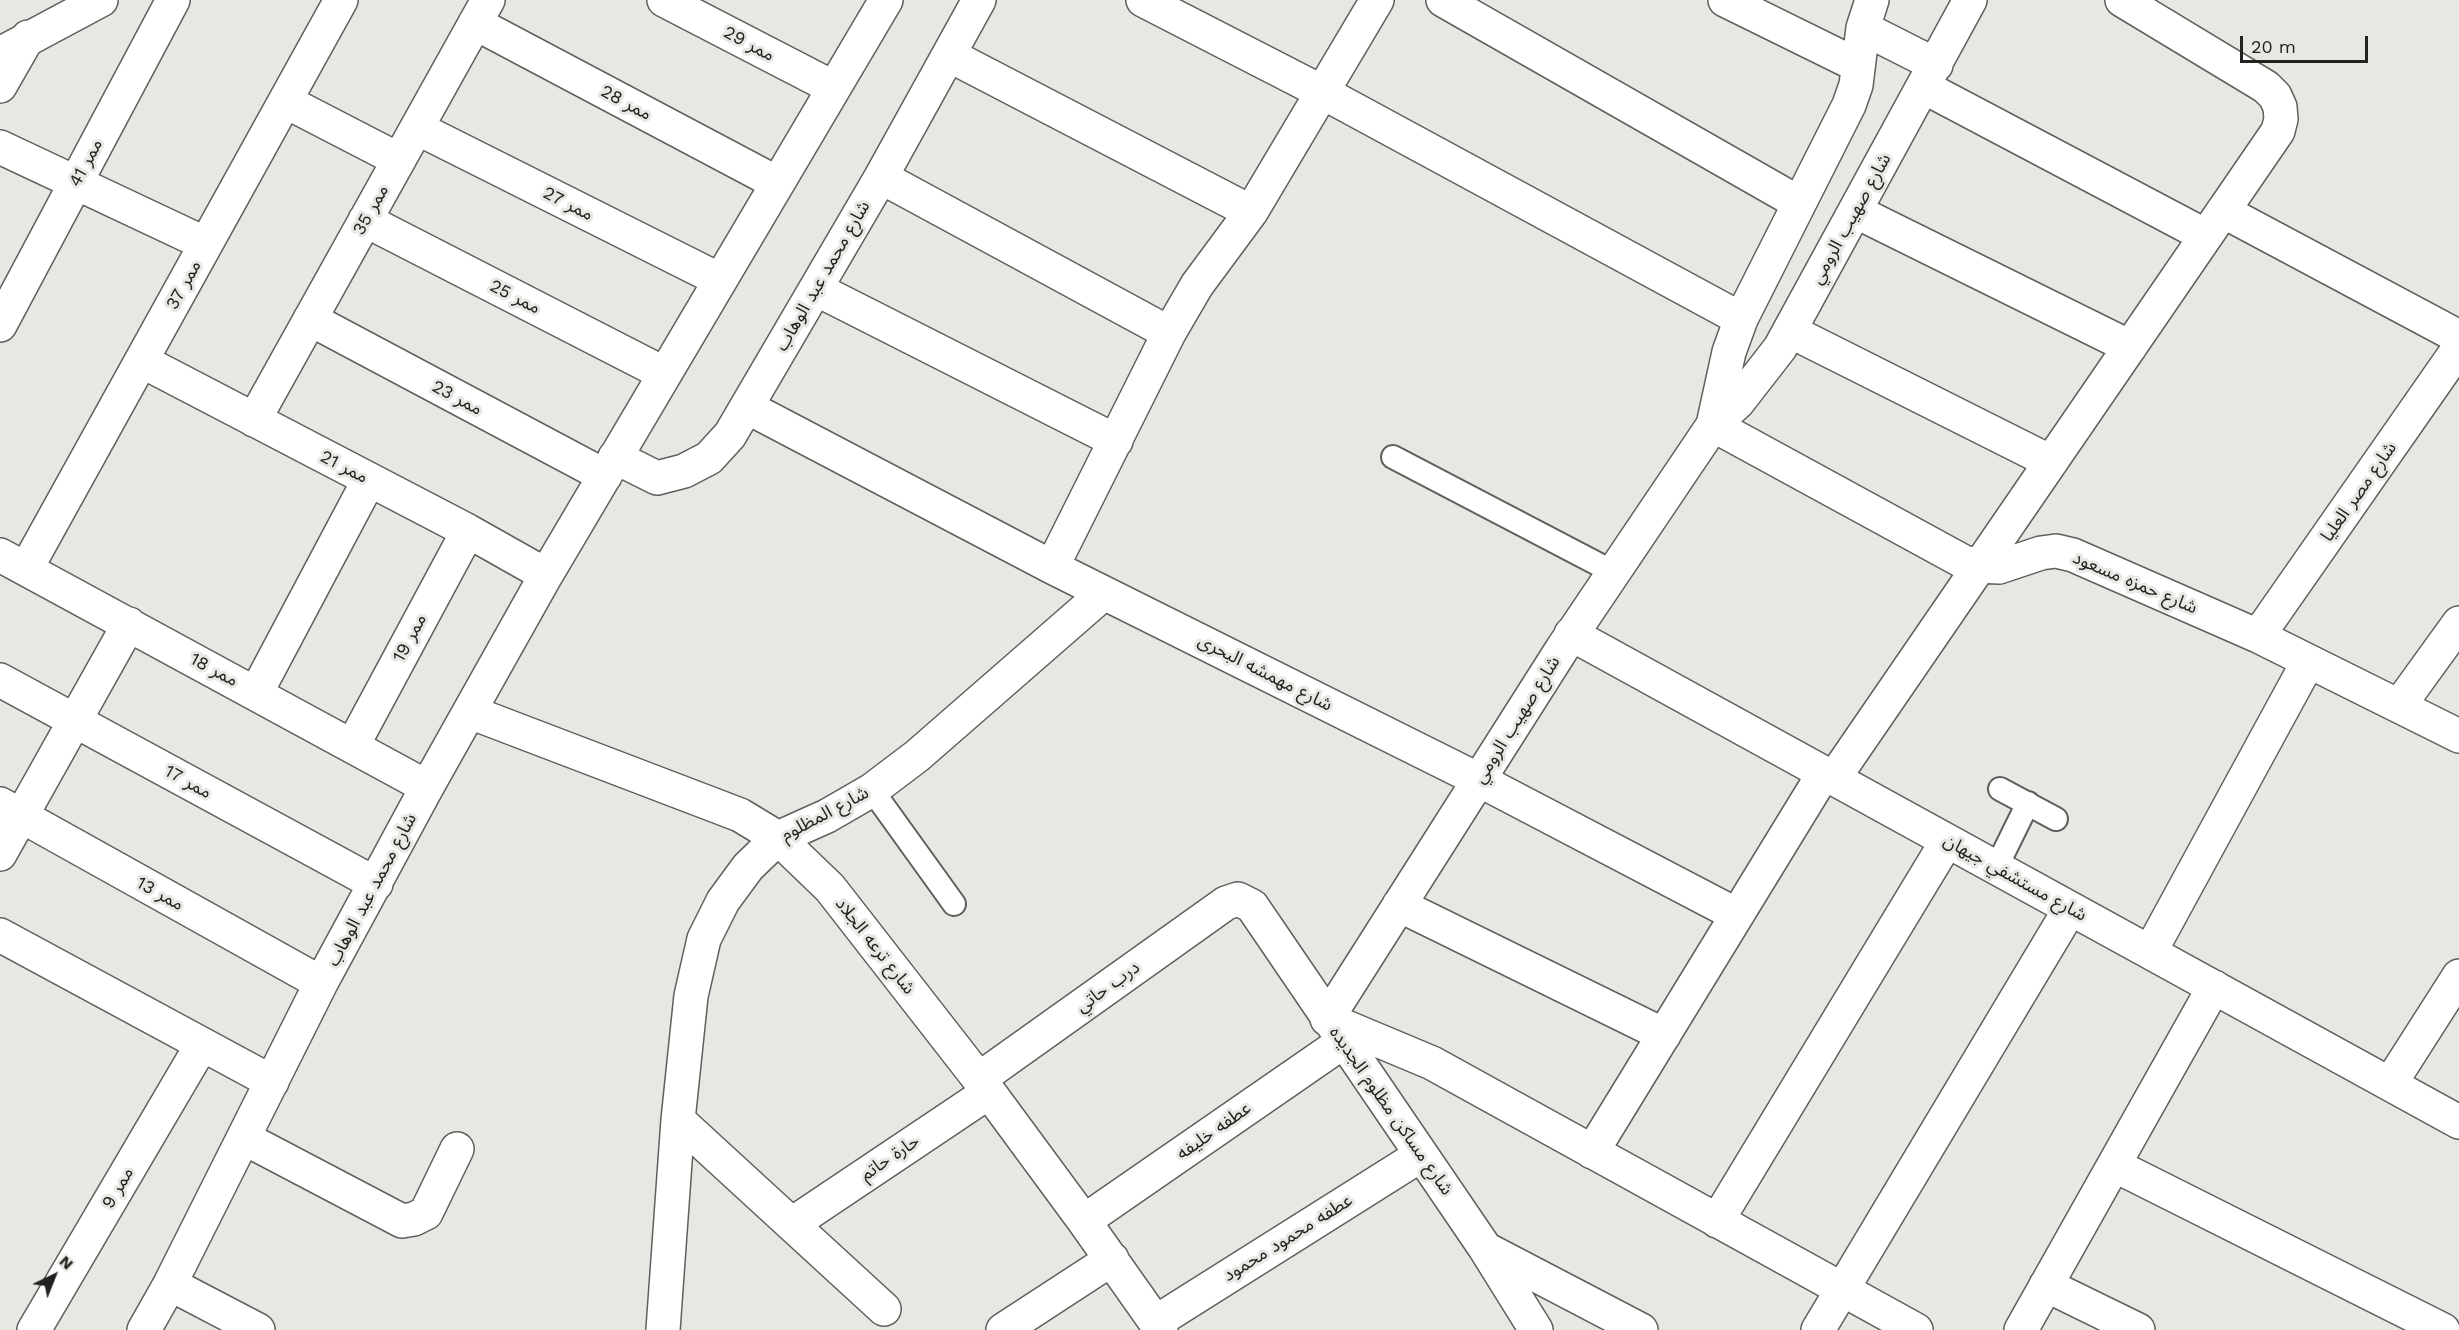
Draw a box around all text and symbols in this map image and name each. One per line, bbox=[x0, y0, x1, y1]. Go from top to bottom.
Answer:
street label: ممر 29 bbox=[720, 22, 778, 66]
scale bar bbox=[2243, 24, 2370, 62]
text: 20 m bbox=[2251, 36, 2296, 57]
street label: ممر 28 bbox=[597, 81, 655, 125]
street label: ممر 41 bbox=[65, 135, 107, 191]
street label: شارع صهيب الرومي bbox=[1806, 150, 1896, 288]
street label: ممر 35 bbox=[348, 181, 394, 239]
street label: ممر 27 bbox=[539, 182, 597, 226]
street label: شارع محمد عبد الوهاب bbox=[771, 197, 875, 355]
street label: ممر 37 bbox=[162, 257, 206, 313]
street label: ممر 25 bbox=[486, 275, 544, 319]
street label: ممر 23 bbox=[428, 376, 486, 420]
street label: شارع مصر العليا bbox=[2317, 438, 2401, 546]
street label: ممر 21 bbox=[317, 446, 371, 488]
street label: شارع حمزه مسعود bbox=[2069, 547, 2201, 619]
street label: ممر 19 bbox=[388, 610, 432, 666]
street label: شارع مهمشه البحرى bbox=[1194, 630, 1336, 716]
street label: ممر 18 bbox=[186, 648, 242, 692]
street label: شارع صهيب الرومي bbox=[1469, 652, 1565, 788]
street label: ممر 17 bbox=[161, 760, 215, 804]
street label: شارع المظلوم bbox=[778, 782, 872, 846]
street label: شارع محمد عبد الوهاب bbox=[323, 810, 421, 970]
street label: شارع مستشفي جيهان bbox=[1940, 830, 2090, 926]
street label: ممر 13 bbox=[133, 872, 187, 916]
street label: شارع ترعه الجلاد bbox=[830, 893, 920, 999]
street label: درب حاتي bbox=[1072, 957, 1144, 1017]
street label: شارع مساكن مظلوم الجديده bbox=[1324, 1022, 1458, 1200]
street label: عطفه خليفه bbox=[1173, 1097, 1255, 1165]
street label: حارة حاتم bbox=[856, 1130, 924, 1186]
street label: ممر 9 bbox=[98, 1163, 138, 1213]
street label: عطفه محمود محمود bbox=[1219, 1189, 1357, 1287]
north arrow bbox=[24, 1246, 84, 1306]
text: N bbox=[56, 1251, 77, 1273]

